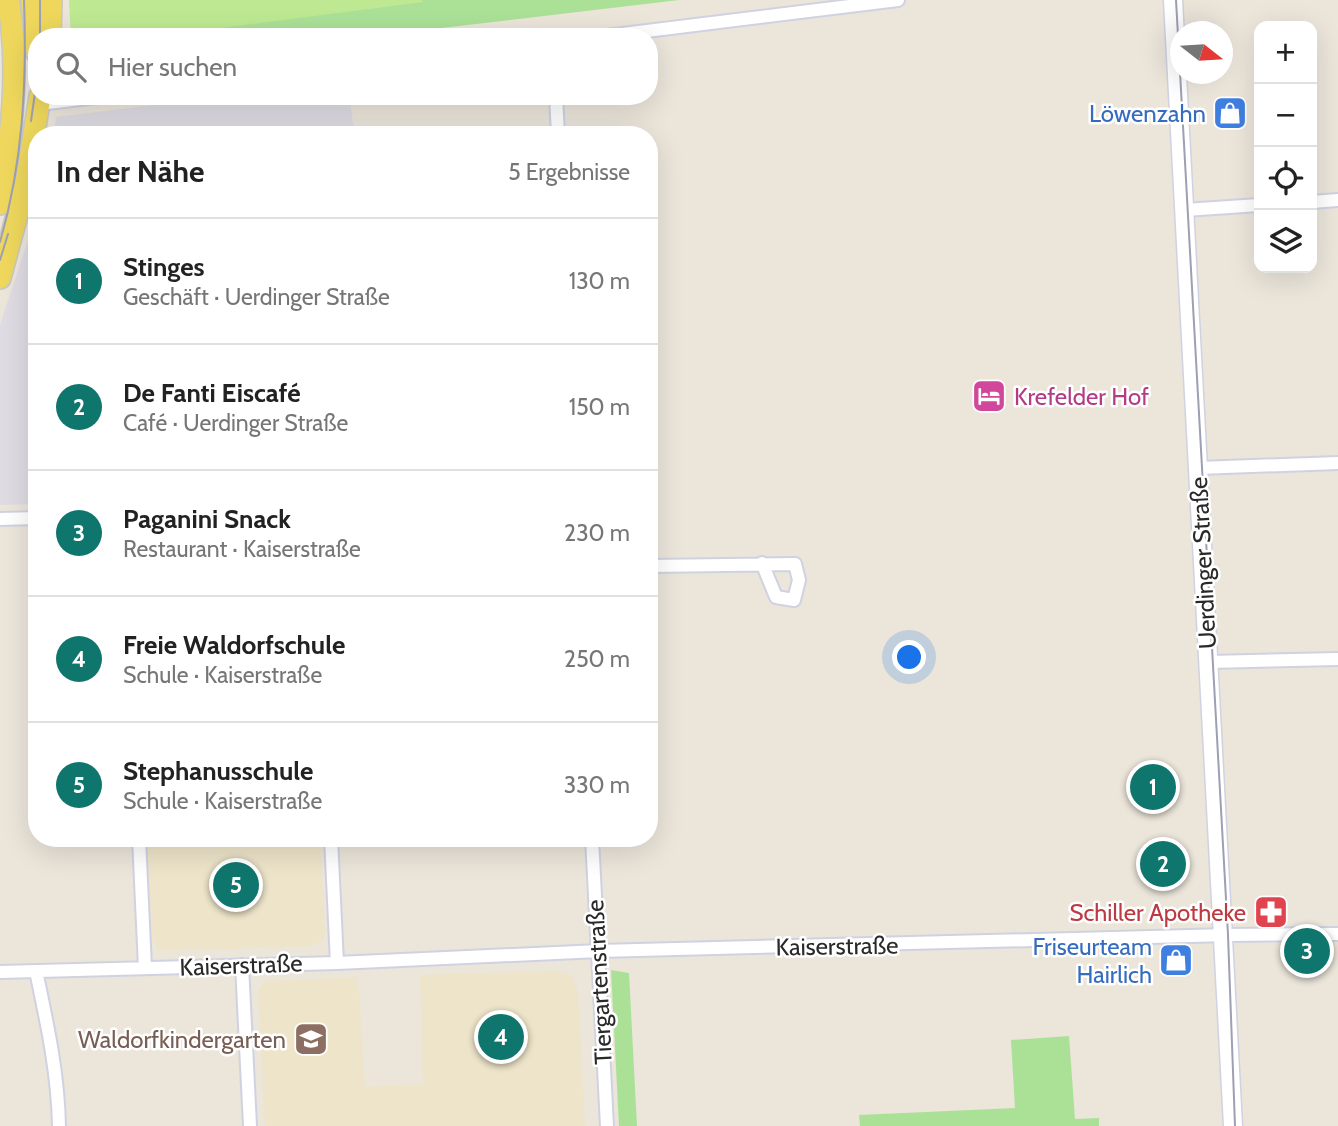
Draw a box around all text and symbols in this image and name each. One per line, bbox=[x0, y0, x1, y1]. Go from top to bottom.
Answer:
north arrow bbox=[1170, 21, 1233, 84]
map controls bbox=[1254, 21, 1317, 273]
button: + bbox=[1254, 21, 1317, 84]
search box bbox=[28, 28, 658, 105]
icon: search bbox=[52, 48, 90, 86]
text: Hier suchen bbox=[108, 51, 237, 83]
button: − bbox=[1254, 84, 1317, 147]
shop icon: Löwenzahn bbox=[1211, 94, 1249, 132]
place label: Löwenzahn bbox=[1089, 99, 1206, 128]
button: locate bbox=[1254, 147, 1317, 210]
text: In der Nähe bbox=[56, 153, 205, 190]
text: 5 Ergebnisse bbox=[508, 158, 630, 186]
button: layers bbox=[1254, 210, 1317, 273]
text: Stinges bbox=[123, 251, 205, 283]
text: 1 bbox=[75, 267, 83, 295]
text: 130 m bbox=[569, 267, 630, 295]
text: Geschäft · Uerdinger Straße bbox=[123, 283, 390, 311]
text: De Fanti Eiscafé bbox=[123, 377, 301, 409]
hotel icon: Krefelder Hof bbox=[970, 377, 1008, 415]
place label: Krefelder Hof bbox=[1014, 382, 1149, 411]
text: 2 bbox=[73, 393, 85, 421]
text: 150 m bbox=[569, 393, 630, 421]
text: Café · Uerdinger Straße bbox=[123, 409, 348, 437]
street label: Uerdinger Straße bbox=[1184, 476, 1222, 650]
text: Paganini Snack bbox=[123, 503, 291, 535]
text: 3 bbox=[73, 519, 85, 547]
text: 230 m bbox=[564, 519, 630, 547]
text: Restaurant · Kaiserstraße bbox=[123, 535, 361, 563]
text: Freie Waldorfschule bbox=[123, 629, 345, 661]
your location bbox=[892, 640, 926, 674]
text: 4 bbox=[72, 645, 86, 673]
text: 250 m bbox=[564, 645, 630, 673]
text: Schule · Kaiserstraße bbox=[123, 661, 322, 689]
text: Stephanusschule bbox=[123, 755, 313, 787]
pin: 1 bbox=[1130, 761, 1176, 813]
text: 5 bbox=[73, 771, 85, 799]
text: 330 m bbox=[564, 771, 630, 799]
text: Schule · Kaiserstraße bbox=[123, 787, 322, 815]
pin: 2 bbox=[1140, 838, 1186, 890]
pin: 5 bbox=[213, 859, 259, 911]
pharmacy icon: Schiller Apotheke bbox=[1252, 893, 1290, 931]
place label: Schiller Apotheke bbox=[1069, 898, 1246, 927]
street label: Tiergartenstraße bbox=[580, 899, 618, 1065]
pin: 3 bbox=[1284, 925, 1330, 977]
street label: Kaiserstraße bbox=[775, 930, 899, 962]
place label: Friseurteam Hairlich bbox=[1033, 932, 1152, 989]
shop icon: Friseurteam Hairlich bbox=[1157, 941, 1195, 979]
street label: Kaiserstraße bbox=[179, 948, 303, 982]
pin: 4 bbox=[478, 1011, 524, 1063]
school or university icon: Waldorfkindergarten bbox=[292, 1020, 330, 1058]
place label: Waldorfkindergarten bbox=[78, 1025, 286, 1054]

